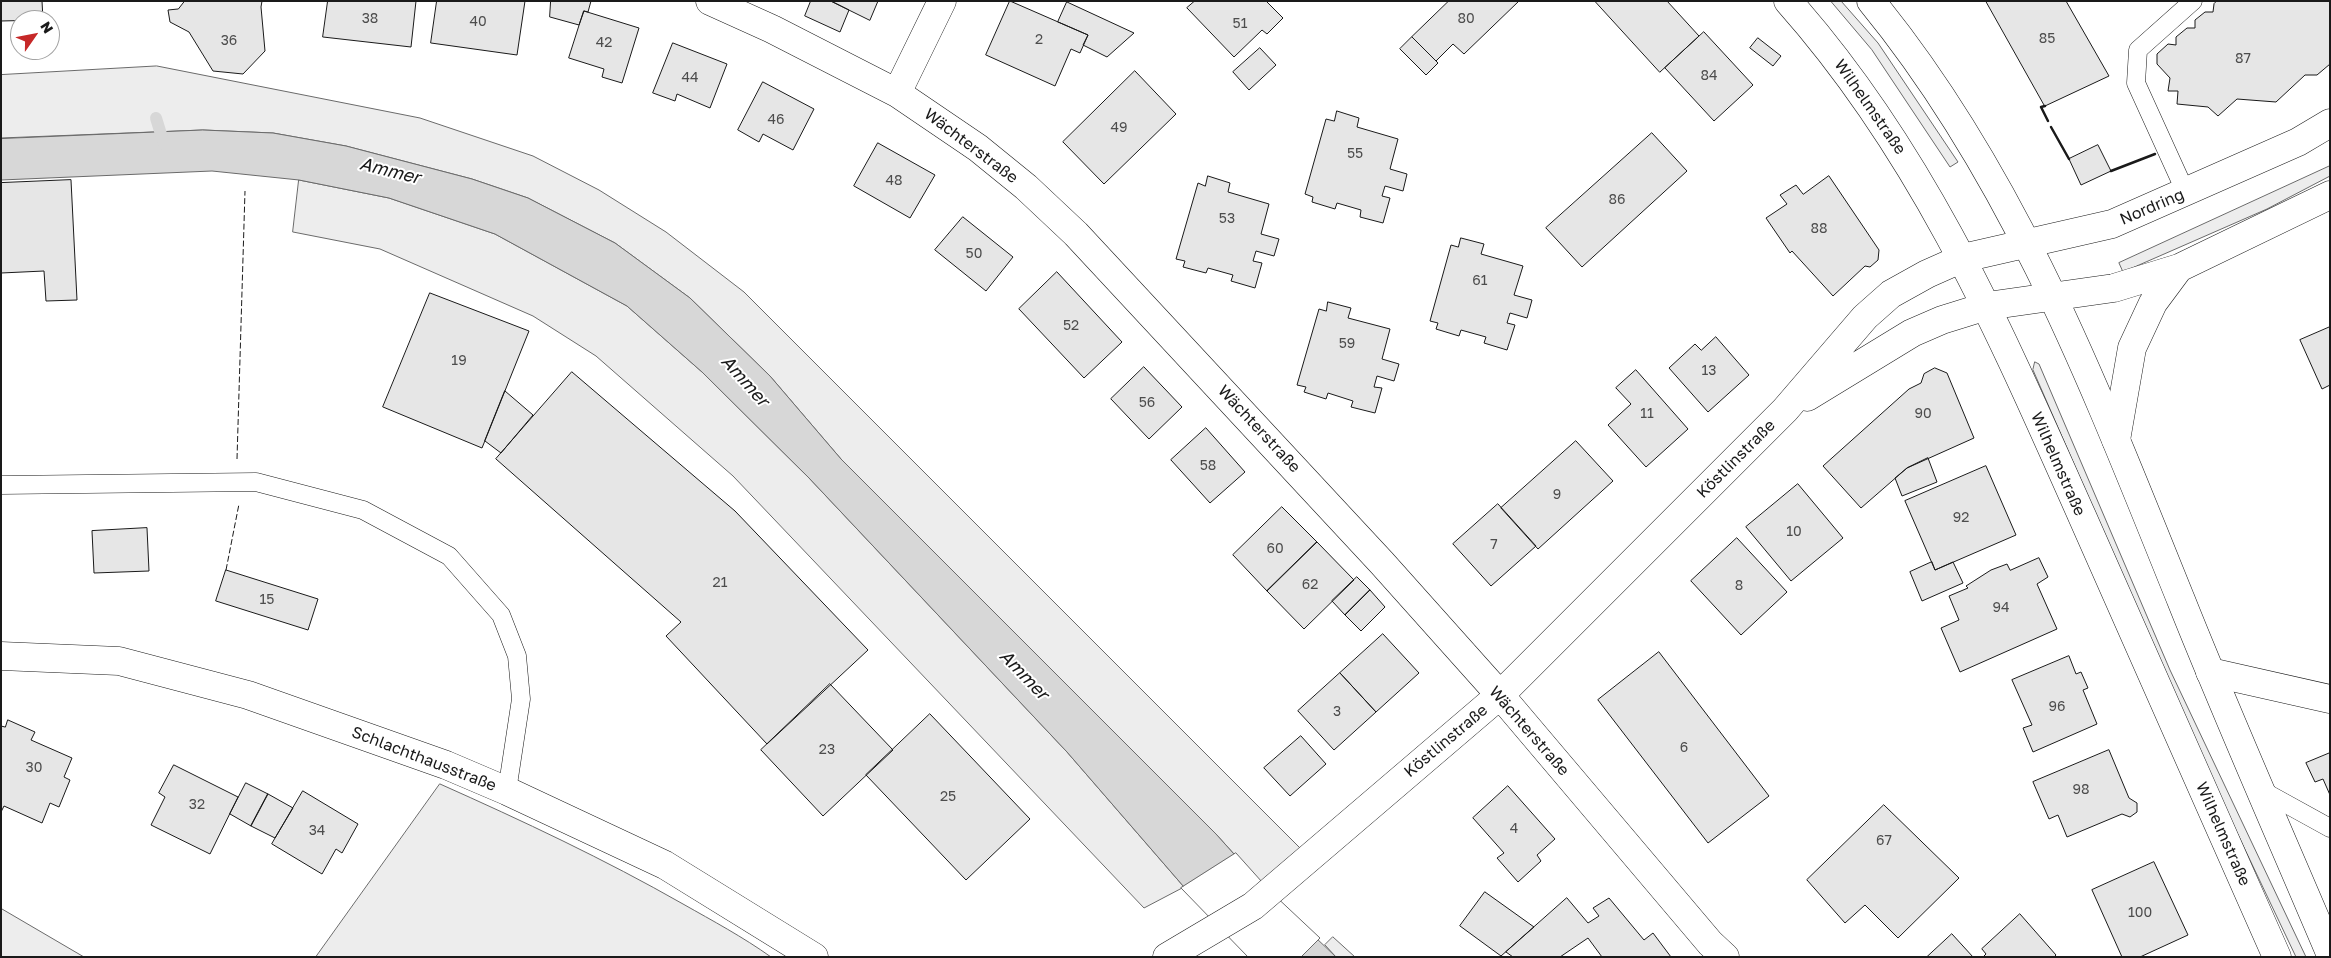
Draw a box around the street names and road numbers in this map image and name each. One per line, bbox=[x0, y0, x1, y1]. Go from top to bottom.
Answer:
street label: Wilhelmstraße bbox=[1830, 56, 1910, 158]
street label: Wächterstraße bbox=[920, 104, 1022, 188]
street label: Nordring bbox=[2117, 185, 2187, 229]
street label: Wächterstraße bbox=[1214, 381, 1304, 477]
street label: Wilhelmstraße bbox=[2027, 409, 2089, 519]
street label: Köstlinstraße bbox=[1693, 416, 1779, 502]
street label: Wächterstraße bbox=[1485, 682, 1573, 780]
street label: Köstlinstraße bbox=[1400, 701, 1492, 781]
street label: Schlachthausstraße bbox=[349, 723, 499, 795]
street label: Wilhelmstraße bbox=[2192, 779, 2254, 889]

